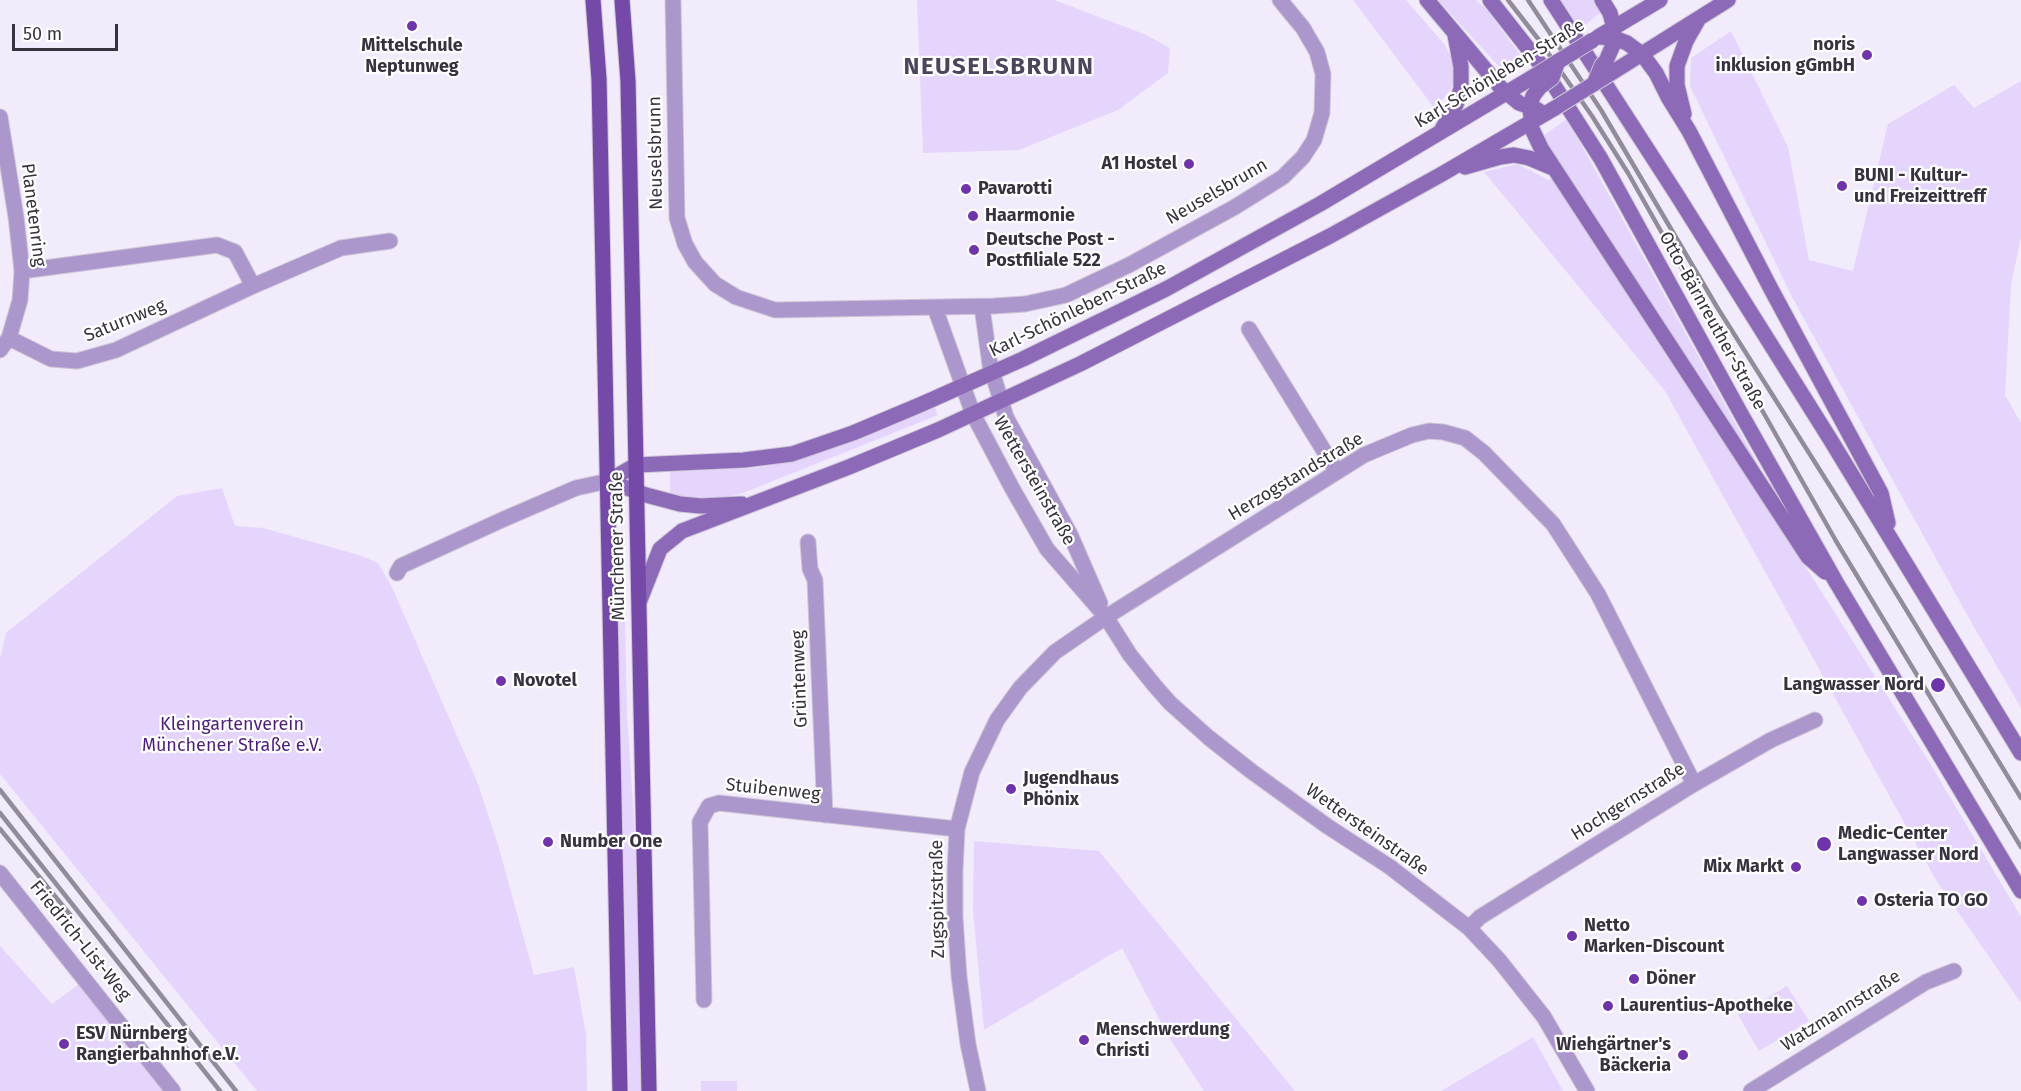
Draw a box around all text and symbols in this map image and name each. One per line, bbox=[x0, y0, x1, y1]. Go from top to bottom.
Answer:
scale bar bbox=[15, 12, 122, 50]
street label: Karl-Schönleben-Straße bbox=[1411, 15, 1589, 133]
marker: Mittelschule Neptunweg bbox=[405, 19, 419, 33]
text: 50 m bbox=[23, 23, 62, 45]
place label: noris inklusion gGmbH bbox=[1716, 34, 1855, 76]
place label: Mittelschule Neptunweg bbox=[361, 35, 463, 78]
marker: noris inklusion gGmbH bbox=[1860, 48, 1874, 62]
district label: NEUSELSBRUNN bbox=[904, 53, 1094, 81]
street label: Neuselsbrunn bbox=[644, 96, 668, 210]
place label: A1 Hostel bbox=[1102, 153, 1177, 175]
street label: Neuselsbrunn bbox=[1162, 154, 1272, 230]
marker: A1 Hostel bbox=[1182, 157, 1196, 171]
street label: Planetenring bbox=[16, 162, 50, 268]
place label: BUNI - Kultur- und Freizeittreff bbox=[1854, 165, 1986, 207]
place label: Pavarotti bbox=[978, 178, 1052, 200]
marker: BUNI - Kultur- und Freizeittreff bbox=[1835, 179, 1849, 193]
marker: Pavarotti bbox=[959, 182, 973, 196]
place label: Haarmonie bbox=[985, 205, 1075, 227]
marker: Haarmonie bbox=[966, 209, 980, 223]
street label: Otto-Bärnreuther-Straße bbox=[1654, 228, 1770, 414]
place label: Deutsche Post - Postfiliale 522 bbox=[986, 229, 1115, 272]
marker: Deutsche Post - Postfiliale 522 bbox=[967, 243, 981, 257]
street label: Karl-Schönleben-Straße bbox=[986, 258, 1170, 362]
street label: Saturnweg bbox=[81, 295, 169, 347]
street label: Wettersteinstraße bbox=[988, 413, 1080, 549]
street label: Herzogstandstraße bbox=[1225, 428, 1367, 526]
street label: Münchener Straße bbox=[606, 471, 630, 621]
street label: Grüntenweg bbox=[787, 630, 813, 728]
place label: Novotel bbox=[513, 670, 577, 692]
marker: Novotel bbox=[494, 674, 508, 688]
place label: Langwasser Nord bbox=[1783, 674, 1924, 696]
marker: Langwasser Nord bbox=[1929, 676, 1947, 694]
park label: Kleingartenverein Münchener Straße e.V. bbox=[142, 714, 322, 756]
street label: Hochgernstraße bbox=[1567, 758, 1689, 846]
place label: Jugendhaus Phönix bbox=[1023, 768, 1119, 810]
street label: Stuibenweg bbox=[725, 774, 821, 806]
street label: Wettersteinstraße bbox=[1301, 779, 1433, 881]
marker: Jugendhaus Phönix bbox=[1004, 782, 1018, 796]
place label: Medic-Center Langwasser Nord bbox=[1838, 823, 1979, 866]
place label: Number One bbox=[560, 831, 662, 853]
marker: Number One bbox=[541, 835, 555, 849]
marker: Medic-Center Langwasser Nord bbox=[1815, 835, 1833, 853]
street label: Zugspitzstraße bbox=[926, 839, 950, 959]
place label: Mix Markt bbox=[1703, 856, 1784, 878]
marker: Mix Markt bbox=[1789, 860, 1803, 874]
street label: Friedrich-List-Weg bbox=[25, 876, 135, 1006]
place label: Osteria TO GO bbox=[1874, 890, 1988, 912]
marker: Osteria TO GO bbox=[1855, 894, 1869, 908]
place label: Netto Marken-Discount bbox=[1584, 915, 1724, 958]
marker: Netto Marken-Discount bbox=[1565, 929, 1579, 943]
street label: Watzmannstraße bbox=[1777, 966, 1905, 1056]
place label: Döner bbox=[1646, 968, 1696, 990]
marker: Döner bbox=[1627, 972, 1641, 986]
place label: Laurentius-Apotheke bbox=[1620, 995, 1793, 1017]
marker: Laurentius-Apotheke bbox=[1601, 999, 1615, 1013]
place label: Menschwerdung Christi bbox=[1096, 1019, 1230, 1062]
place label: ESV Nürnberg Rangierbahnhof e.V. bbox=[76, 1023, 239, 1066]
marker: Menschwerdung Christi bbox=[1077, 1033, 1091, 1047]
place label: Wiehgärtner's Bäckeria bbox=[1556, 1034, 1671, 1076]
marker: ESV Nürnberg Rangierbahnhof e.V. bbox=[57, 1037, 71, 1051]
marker: Wiehgärtner's Bäckeria bbox=[1676, 1048, 1690, 1062]

